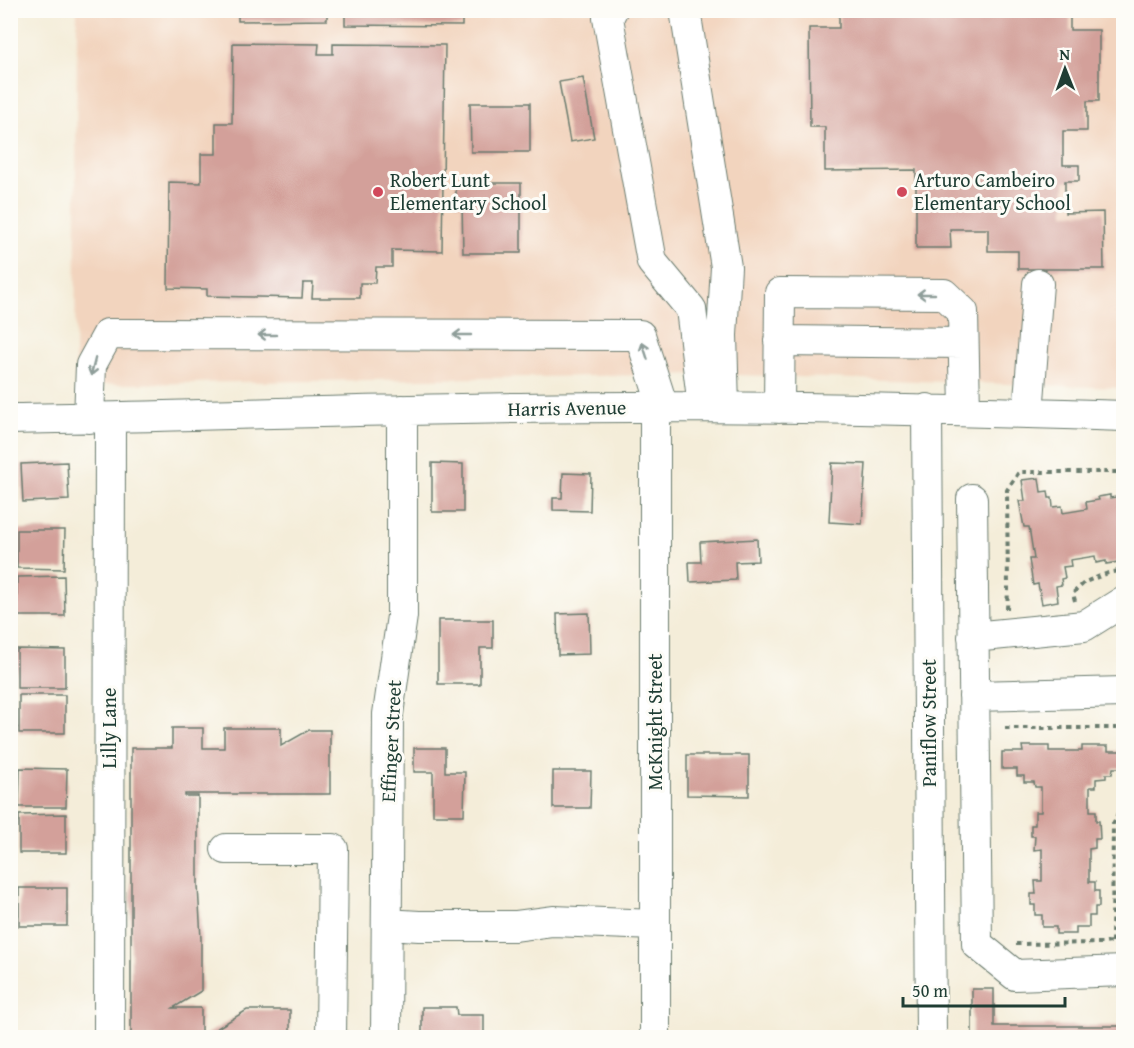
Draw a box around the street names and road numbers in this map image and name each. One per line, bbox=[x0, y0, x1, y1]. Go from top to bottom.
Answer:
street label: Harris Avenue bbox=[507, 392, 627, 423]
street label: McKnight Street bbox=[640, 653, 669, 791]
street label: Paniflow Street bbox=[914, 659, 943, 787]
street label: Effinger Street bbox=[373, 679, 408, 803]
street label: Lilly Lane bbox=[94, 688, 123, 768]

